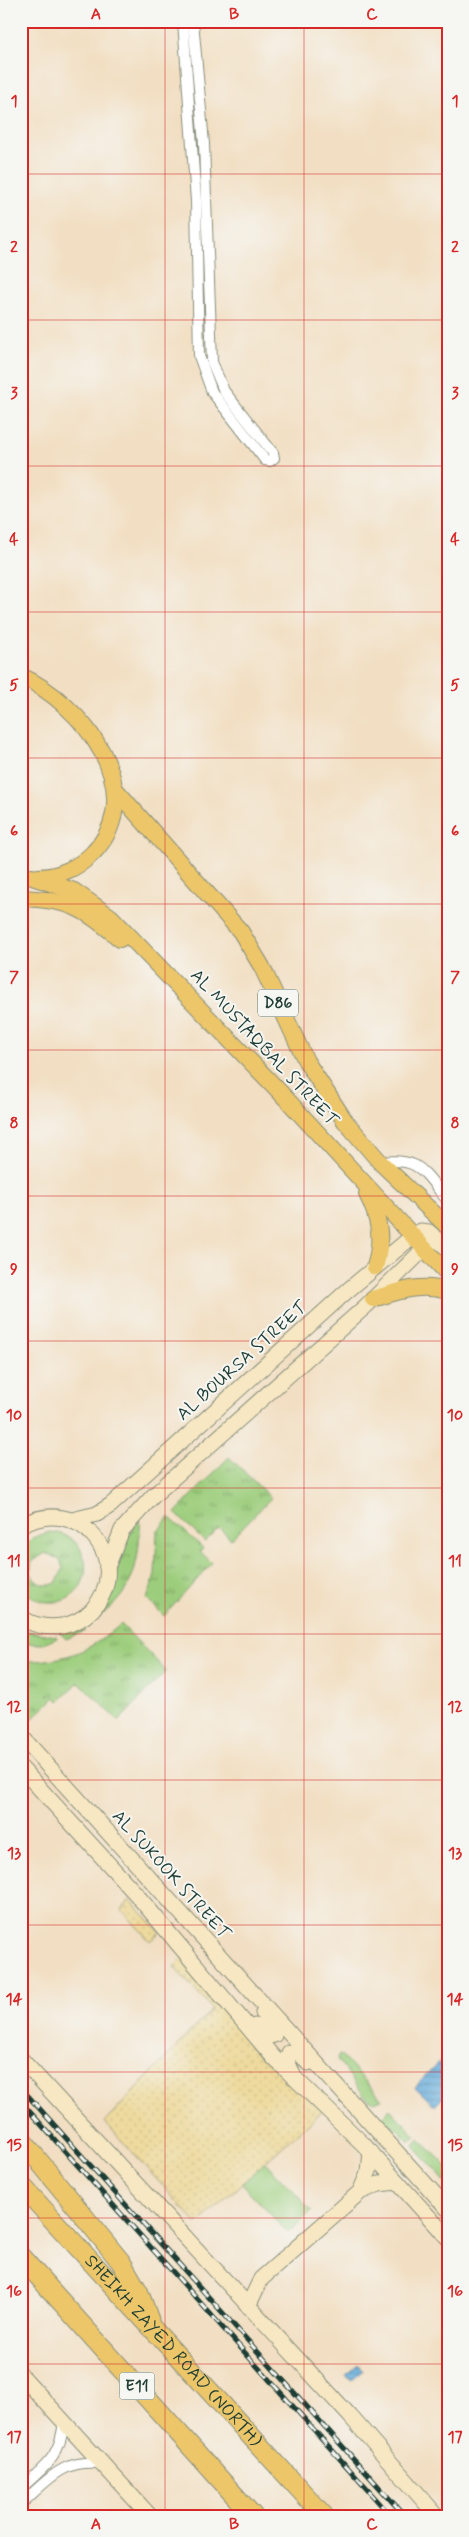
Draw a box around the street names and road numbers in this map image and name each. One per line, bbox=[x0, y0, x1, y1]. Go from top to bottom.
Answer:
street label: AL MUSTAQBAL STREET bbox=[185, 964, 344, 1132]
road number: D86 bbox=[258, 990, 298, 1016]
street label: AL BOURSA STREET bbox=[172, 1295, 313, 1426]
street label: AL SUKOOK STREET bbox=[106, 1805, 236, 1946]
street label: SHEIKH ZAYED ROAD (NORTH) bbox=[79, 2250, 267, 2453]
road number: E11 bbox=[120, 2372, 154, 2400]

